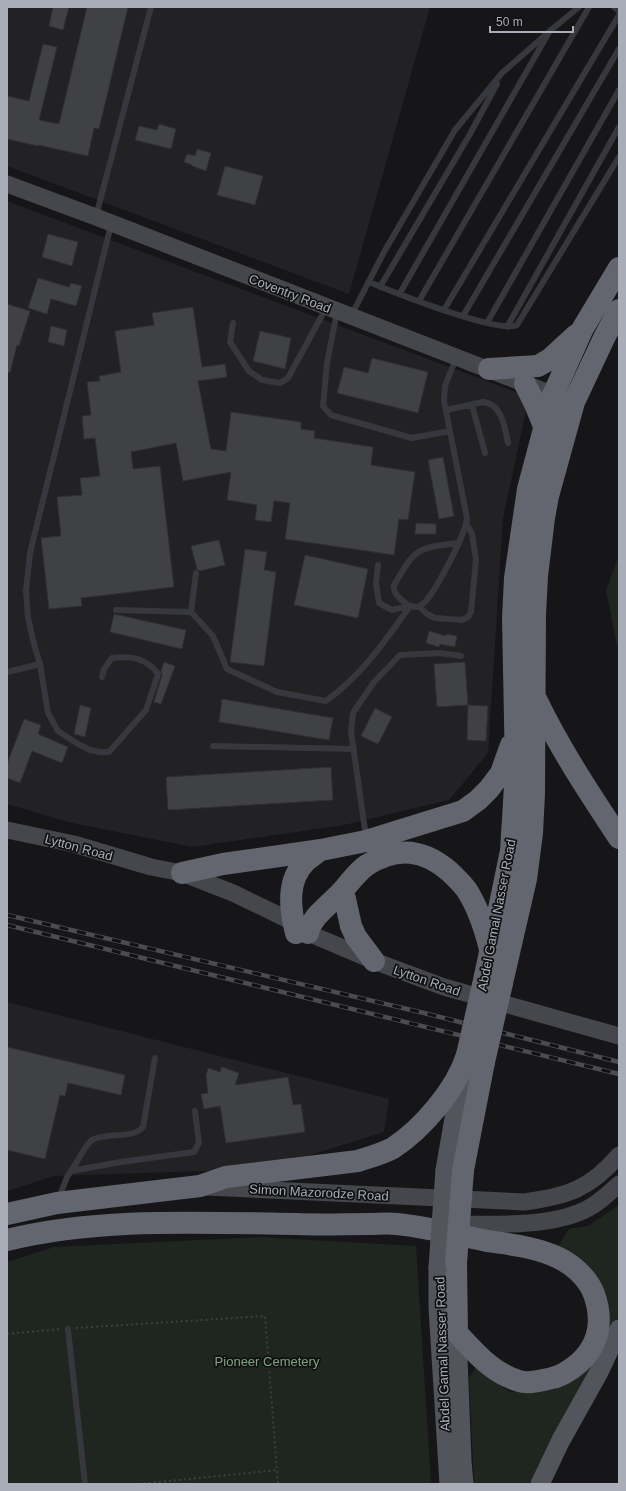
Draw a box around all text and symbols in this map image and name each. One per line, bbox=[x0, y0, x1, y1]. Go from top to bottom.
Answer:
scale bar bbox=[490, 8, 573, 34]
text: 50 m bbox=[496, 15, 523, 29]
street label: Coventry Road bbox=[247, 271, 333, 316]
street label: Lytton Road bbox=[43, 831, 114, 864]
street label: Abdel Gamal Nasser Road bbox=[474, 838, 519, 992]
street label: Lytton Road bbox=[391, 962, 462, 999]
street label: Simon Mazorodze Road bbox=[249, 1181, 389, 1204]
street label: Abdel Gamal Nasser Road bbox=[432, 1276, 453, 1432]
park label: Pioneer Cemetery bbox=[215, 1354, 320, 1369]

